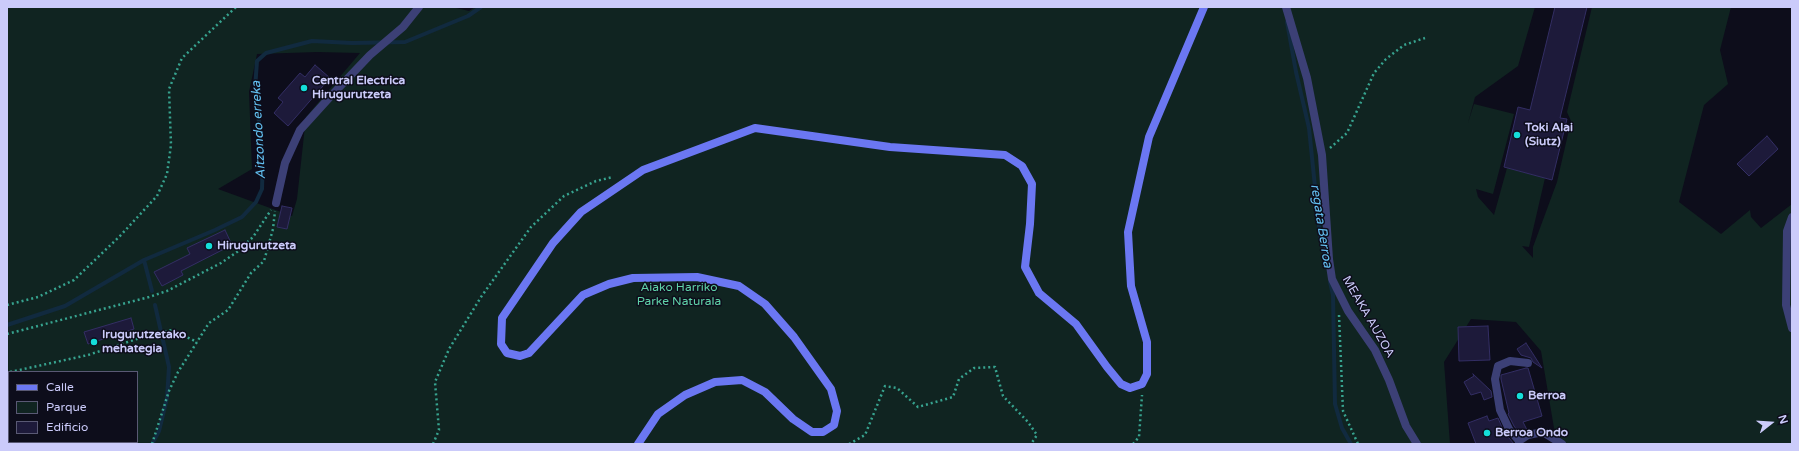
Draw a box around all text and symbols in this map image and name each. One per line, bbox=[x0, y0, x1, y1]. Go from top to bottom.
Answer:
place label: Central Electrica Hirugurutzeta bbox=[312, 74, 405, 102]
water label: Aitzondo erreka bbox=[249, 80, 269, 180]
marker: Central Electrica Hirugurutzeta bbox=[299, 83, 309, 93]
place label: Toki Alai (Siutz) bbox=[1525, 121, 1573, 149]
marker: Toki Alai (Siutz) bbox=[1512, 130, 1522, 140]
water label: regata Berroa bbox=[1307, 183, 1335, 269]
place label: Hirugurutzeta bbox=[217, 239, 296, 253]
marker: Hirugurutzeta bbox=[204, 241, 214, 251]
street label: MEAKA AUZOA bbox=[1339, 274, 1397, 360]
park label: Aiako Harriko Parke Naturala bbox=[637, 281, 721, 309]
place label: Irugurutzetako mehategia bbox=[102, 328, 186, 356]
marker: Irugurutzetako mehategia bbox=[89, 337, 99, 347]
legend bbox=[8, 371, 138, 443]
text: Calle bbox=[46, 380, 74, 394]
place label: Berroa bbox=[1528, 389, 1566, 403]
marker: Berroa bbox=[1515, 391, 1525, 401]
text: Parque bbox=[46, 400, 87, 414]
north arrow bbox=[1751, 403, 1791, 443]
text: N bbox=[1775, 413, 1790, 425]
text: Edificio bbox=[46, 420, 88, 434]
place label: Berroa Ondo bbox=[1495, 426, 1568, 440]
marker: Berroa Ondo bbox=[1482, 428, 1492, 438]

